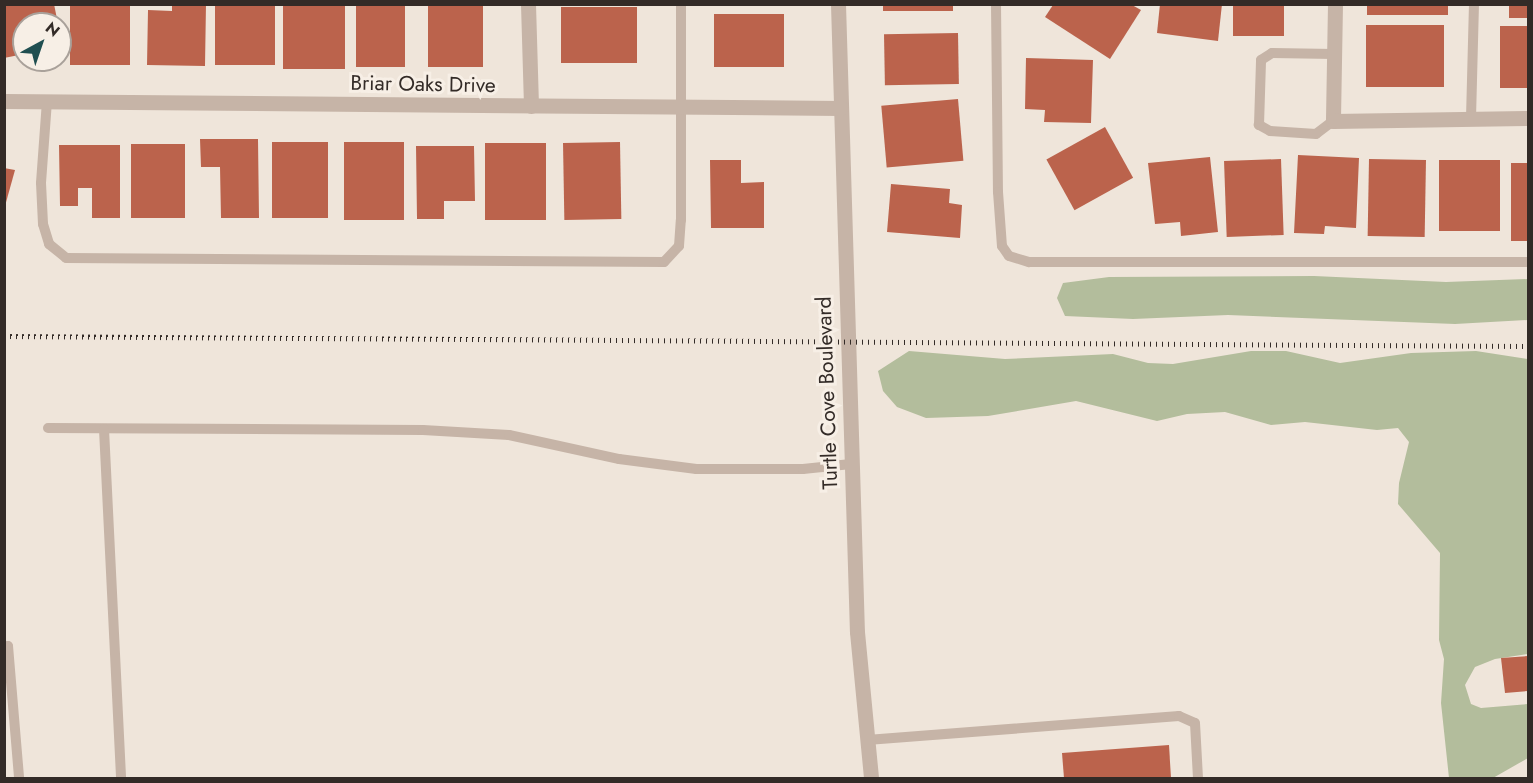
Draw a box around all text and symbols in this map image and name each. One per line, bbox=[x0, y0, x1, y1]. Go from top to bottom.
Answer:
north arrow bbox=[12, 12, 72, 72]
text: N bbox=[40, 16, 65, 42]
street label: Briar Oaks Drive bbox=[350, 70, 496, 98]
street label: Turtle Cove Boulevard bbox=[811, 296, 843, 490]

